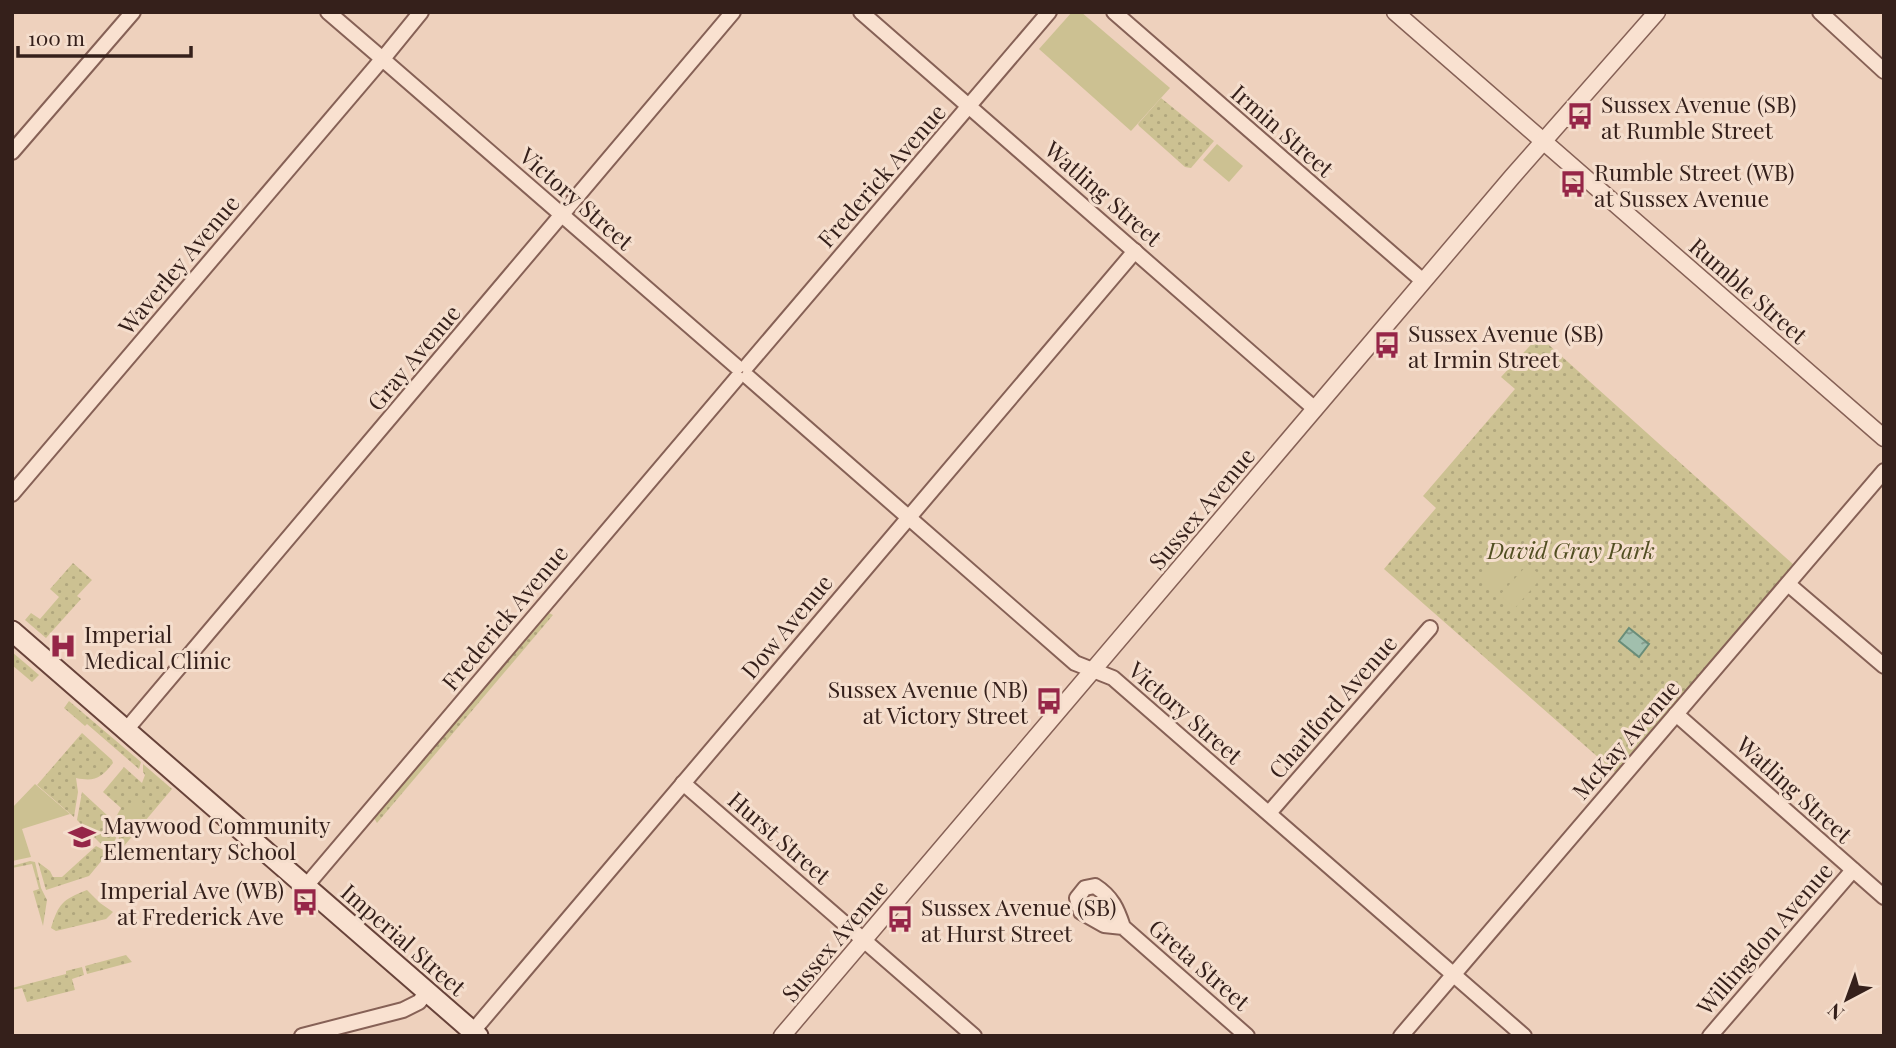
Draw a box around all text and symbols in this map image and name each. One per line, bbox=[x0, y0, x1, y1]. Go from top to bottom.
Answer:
scale bar bbox=[18, 14, 191, 58]
text: 100 m bbox=[28, 23, 85, 51]
street label: Irmin Street bbox=[1225, 77, 1342, 184]
place label: Sussex Avenue (SB) at Rumble Street bbox=[1601, 88, 1796, 145]
street label: Frederick Avenue bbox=[810, 97, 952, 253]
bus stop icon: Sussex Avenue (SB) at Rumble Street bbox=[1565, 101, 1595, 131]
street label: Watling Street bbox=[1038, 133, 1170, 253]
street label: Victory Street bbox=[513, 139, 641, 257]
place label: Rumble Street (WB) at Sussex Avenue bbox=[1594, 156, 1794, 213]
bus stop icon: Rumble Street (WB) at Sussex Avenue bbox=[1558, 169, 1588, 199]
street label: Waverley Avenue bbox=[110, 188, 245, 341]
street label: Rumble Street bbox=[1683, 230, 1815, 350]
street label: Gray Avenue bbox=[359, 297, 467, 417]
place label: Sussex Avenue (SB) at Irmin Street bbox=[1408, 317, 1603, 374]
bus stop icon: Sussex Avenue (SB) at Irmin Street bbox=[1372, 330, 1402, 360]
street label: Sussex Avenue bbox=[1141, 441, 1261, 575]
park label: David Gray Park bbox=[1486, 534, 1655, 565]
street label: Frederick Avenue bbox=[434, 538, 574, 696]
street label: Dow Avenue bbox=[733, 567, 839, 685]
place label: Imperial Medical Clinic bbox=[84, 618, 231, 675]
street label: Charlford Avenue bbox=[1261, 628, 1403, 784]
hospital icon: Imperial Medical Clinic bbox=[48, 631, 78, 661]
street label: Victory Street bbox=[1122, 653, 1250, 771]
place label: Sussex Avenue (NB) at Victory Street bbox=[828, 673, 1029, 730]
street label: McKay Avenue bbox=[1564, 673, 1686, 805]
bus stop icon: Sussex Avenue (NB) at Victory Street bbox=[1034, 686, 1064, 716]
street label: Watling Street bbox=[1730, 728, 1860, 850]
street label: Hurst Street bbox=[722, 784, 838, 891]
place label: Maywood Community Elementary School bbox=[103, 809, 331, 866]
school or university icon: Maywood Community Elementary School bbox=[67, 822, 97, 852]
street label: Willingdon Avenue bbox=[1688, 855, 1839, 1022]
street label: Sussex Avenue bbox=[774, 873, 894, 1007]
place label: Imperial Ave (WB) at Frederick Ave bbox=[100, 874, 284, 931]
street label: Imperial Street bbox=[335, 876, 474, 1002]
bus stop icon: Imperial Ave (WB) at Frederick Ave bbox=[290, 887, 320, 917]
place label: Sussex Avenue (SB) at Hurst Street bbox=[921, 891, 1116, 948]
bus stop icon: Sussex Avenue (SB) at Hurst Street bbox=[885, 904, 915, 934]
street label: Greta Street bbox=[1143, 911, 1258, 1017]
north arrow bbox=[1812, 964, 1882, 1034]
text: N bbox=[1821, 998, 1849, 1027]

